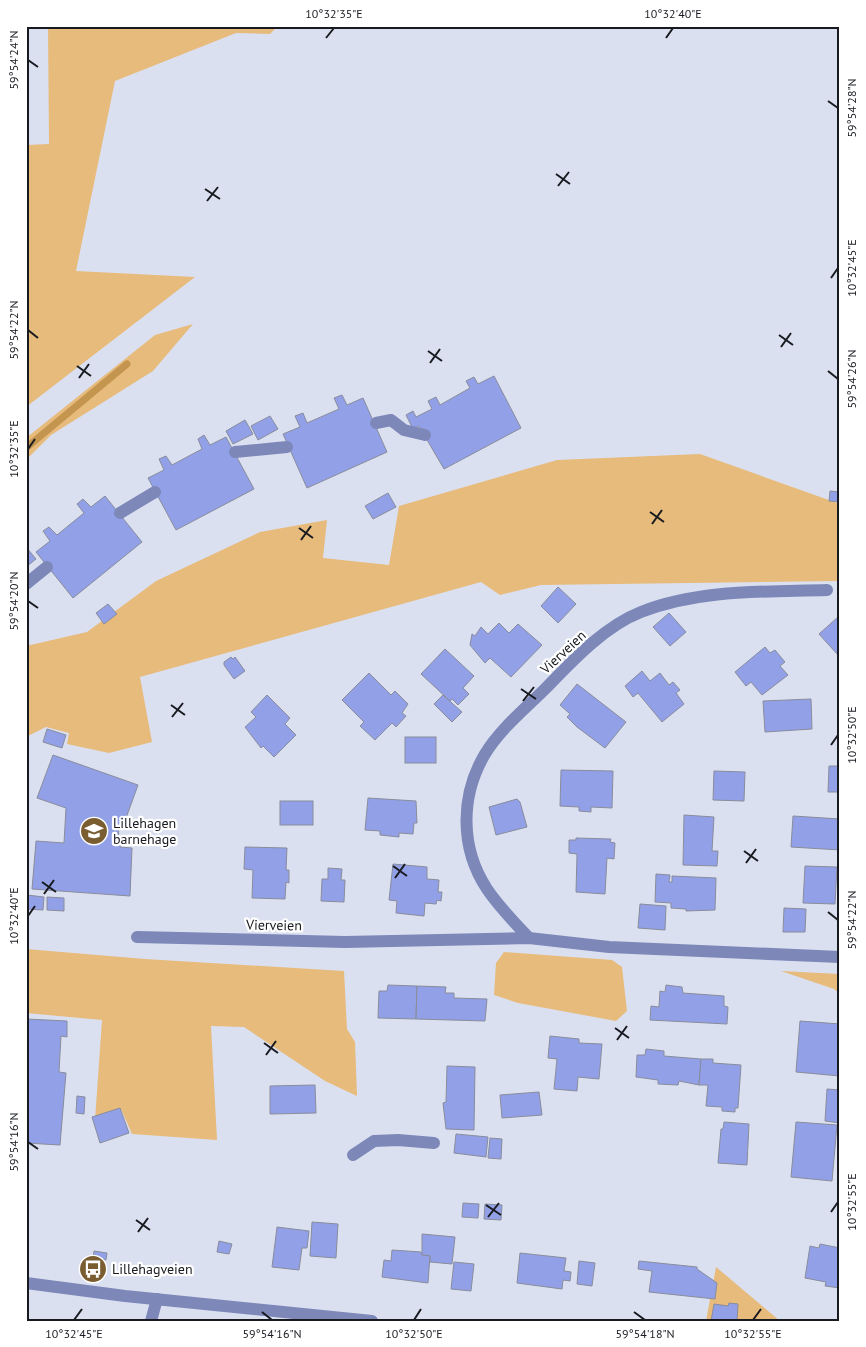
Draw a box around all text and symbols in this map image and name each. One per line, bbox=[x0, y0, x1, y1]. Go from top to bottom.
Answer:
text: 10°32'35"E bbox=[305, 6, 363, 21]
text: 10°32'40"E bbox=[644, 6, 702, 21]
text: 59°54'24"N bbox=[6, 30, 21, 90]
text: 59°54'28"N bbox=[844, 78, 859, 138]
text: 10°32'45"E bbox=[844, 239, 859, 297]
text: 59°54'22"N bbox=[6, 300, 21, 360]
text: 59°54'26"N bbox=[844, 349, 859, 409]
text: 10°32'35"E bbox=[6, 420, 21, 478]
text: 59°54'20"N bbox=[6, 571, 21, 631]
street label: Vierveien bbox=[536, 626, 590, 678]
text: 10°32'50"E bbox=[844, 706, 859, 764]
place label: Lillehagen barnehage bbox=[113, 814, 176, 848]
school or university icon: Lillehagen barnehage bbox=[79, 816, 109, 846]
text: 10°32'40"E bbox=[6, 887, 21, 945]
text: 59°54'22"N bbox=[844, 890, 859, 950]
street label: Vierveien bbox=[245, 915, 302, 934]
text: 59°54'16"N bbox=[6, 1112, 21, 1172]
text: 10°32'55"E bbox=[844, 1173, 859, 1231]
bus stop icon: Lillehagveien bbox=[78, 1254, 108, 1284]
place label: Lillehagveien bbox=[112, 1260, 193, 1278]
text: 10°32'45"E bbox=[45, 1326, 103, 1341]
text: 59°54'16"N bbox=[242, 1326, 302, 1341]
text: 10°32'50"E bbox=[385, 1326, 443, 1341]
text: 59°54'18"N bbox=[615, 1326, 675, 1341]
text: 10°32'55"E bbox=[724, 1326, 782, 1341]

